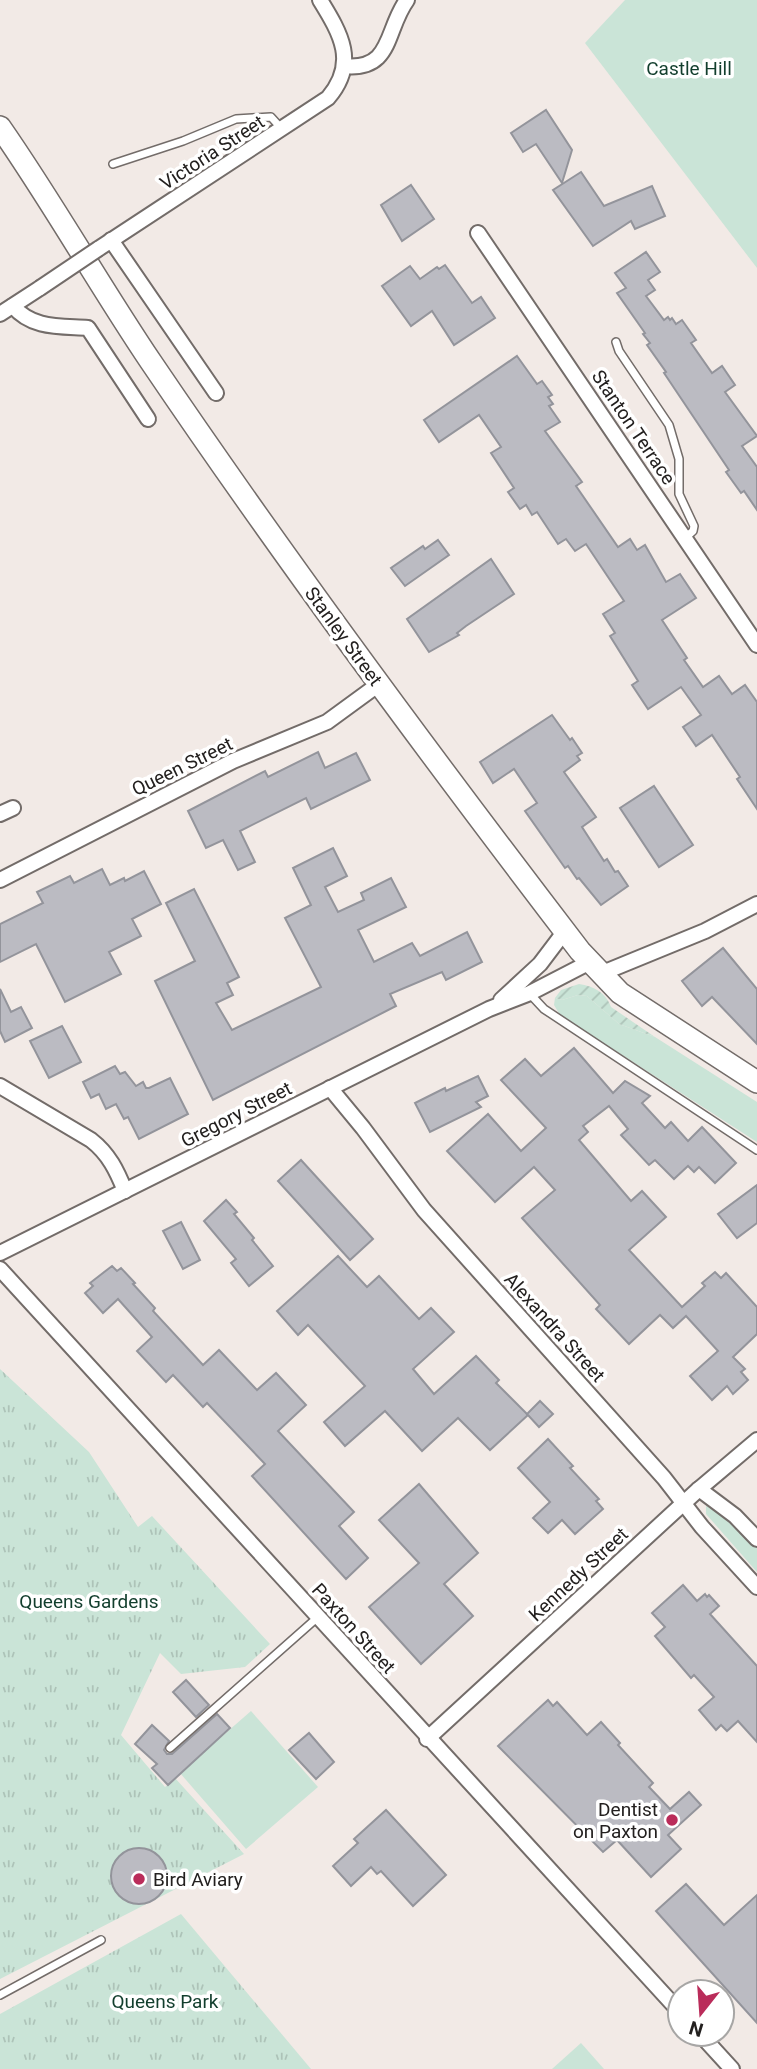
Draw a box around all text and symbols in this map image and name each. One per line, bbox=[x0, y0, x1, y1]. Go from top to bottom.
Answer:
park label: Castle Hill bbox=[646, 57, 732, 80]
street label: Victoria Street bbox=[156, 110, 269, 195]
street label: Stanton Terrace bbox=[587, 366, 680, 489]
street label: Stanley Street bbox=[300, 582, 387, 690]
street label: Queen Street bbox=[128, 732, 236, 801]
street label: Gregory Street bbox=[177, 1077, 295, 1152]
street label: Alexandra Street bbox=[499, 1268, 610, 1387]
street label: Kennedy Street bbox=[524, 1523, 633, 1626]
street label: Paxton Street bbox=[307, 1578, 400, 1678]
park label: Queens Gardens bbox=[19, 1590, 159, 1613]
place label: Dentist on Paxton bbox=[573, 1798, 658, 1843]
marker: Dentist on Paxton bbox=[664, 1812, 680, 1828]
place label: Bird Aviary bbox=[153, 1868, 243, 1891]
marker: Bird Aviary bbox=[131, 1871, 147, 1887]
north arrow bbox=[666, 1978, 736, 2048]
park label: Queens Park bbox=[112, 1990, 219, 2013]
text: N bbox=[686, 2016, 706, 2042]

